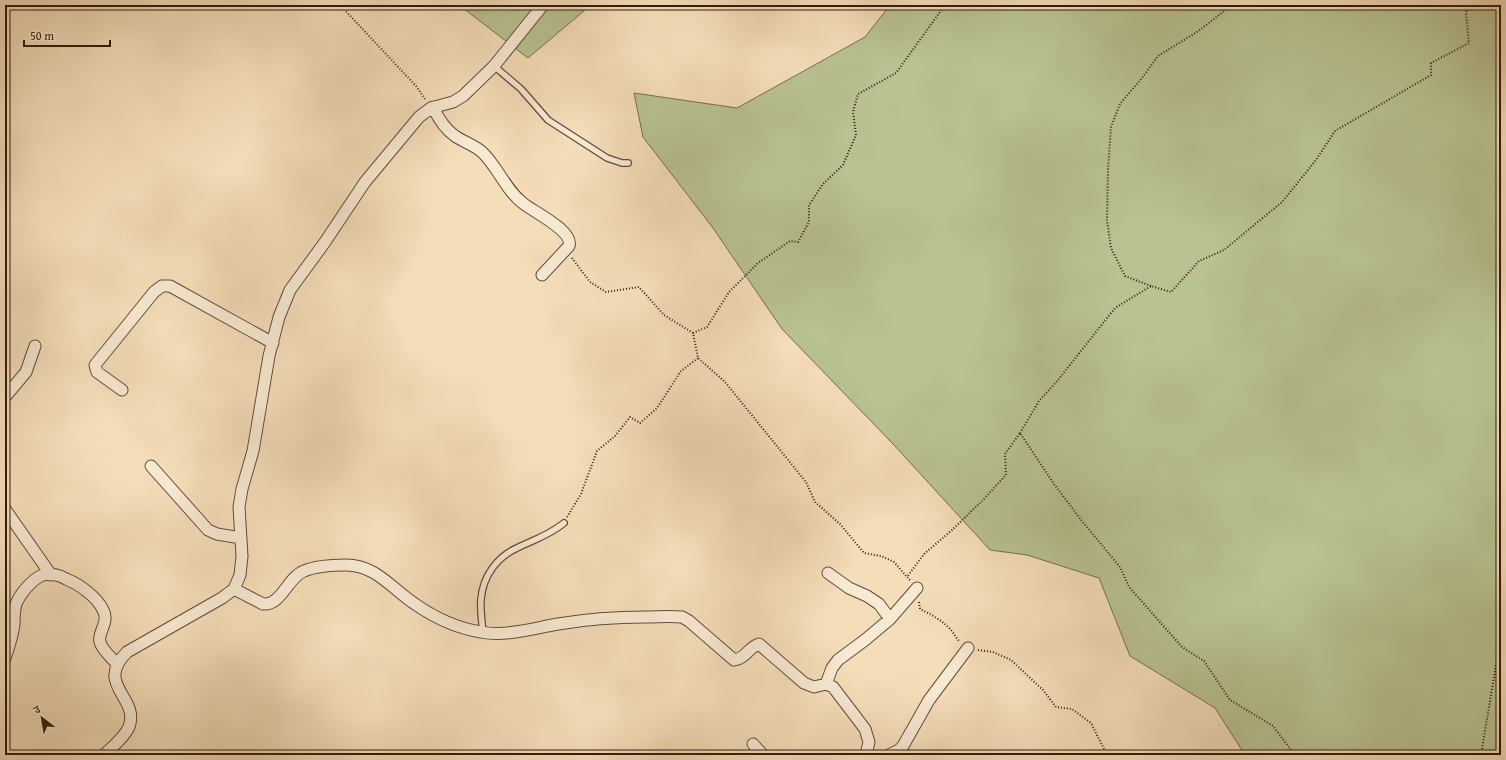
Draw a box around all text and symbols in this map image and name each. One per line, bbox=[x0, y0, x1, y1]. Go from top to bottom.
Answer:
scale bar bbox=[24, 22, 110, 48]
text: 50 m bbox=[30, 27, 54, 44]
north arrow bbox=[22, 698, 62, 738]
text: उ bbox=[29, 700, 45, 718]

